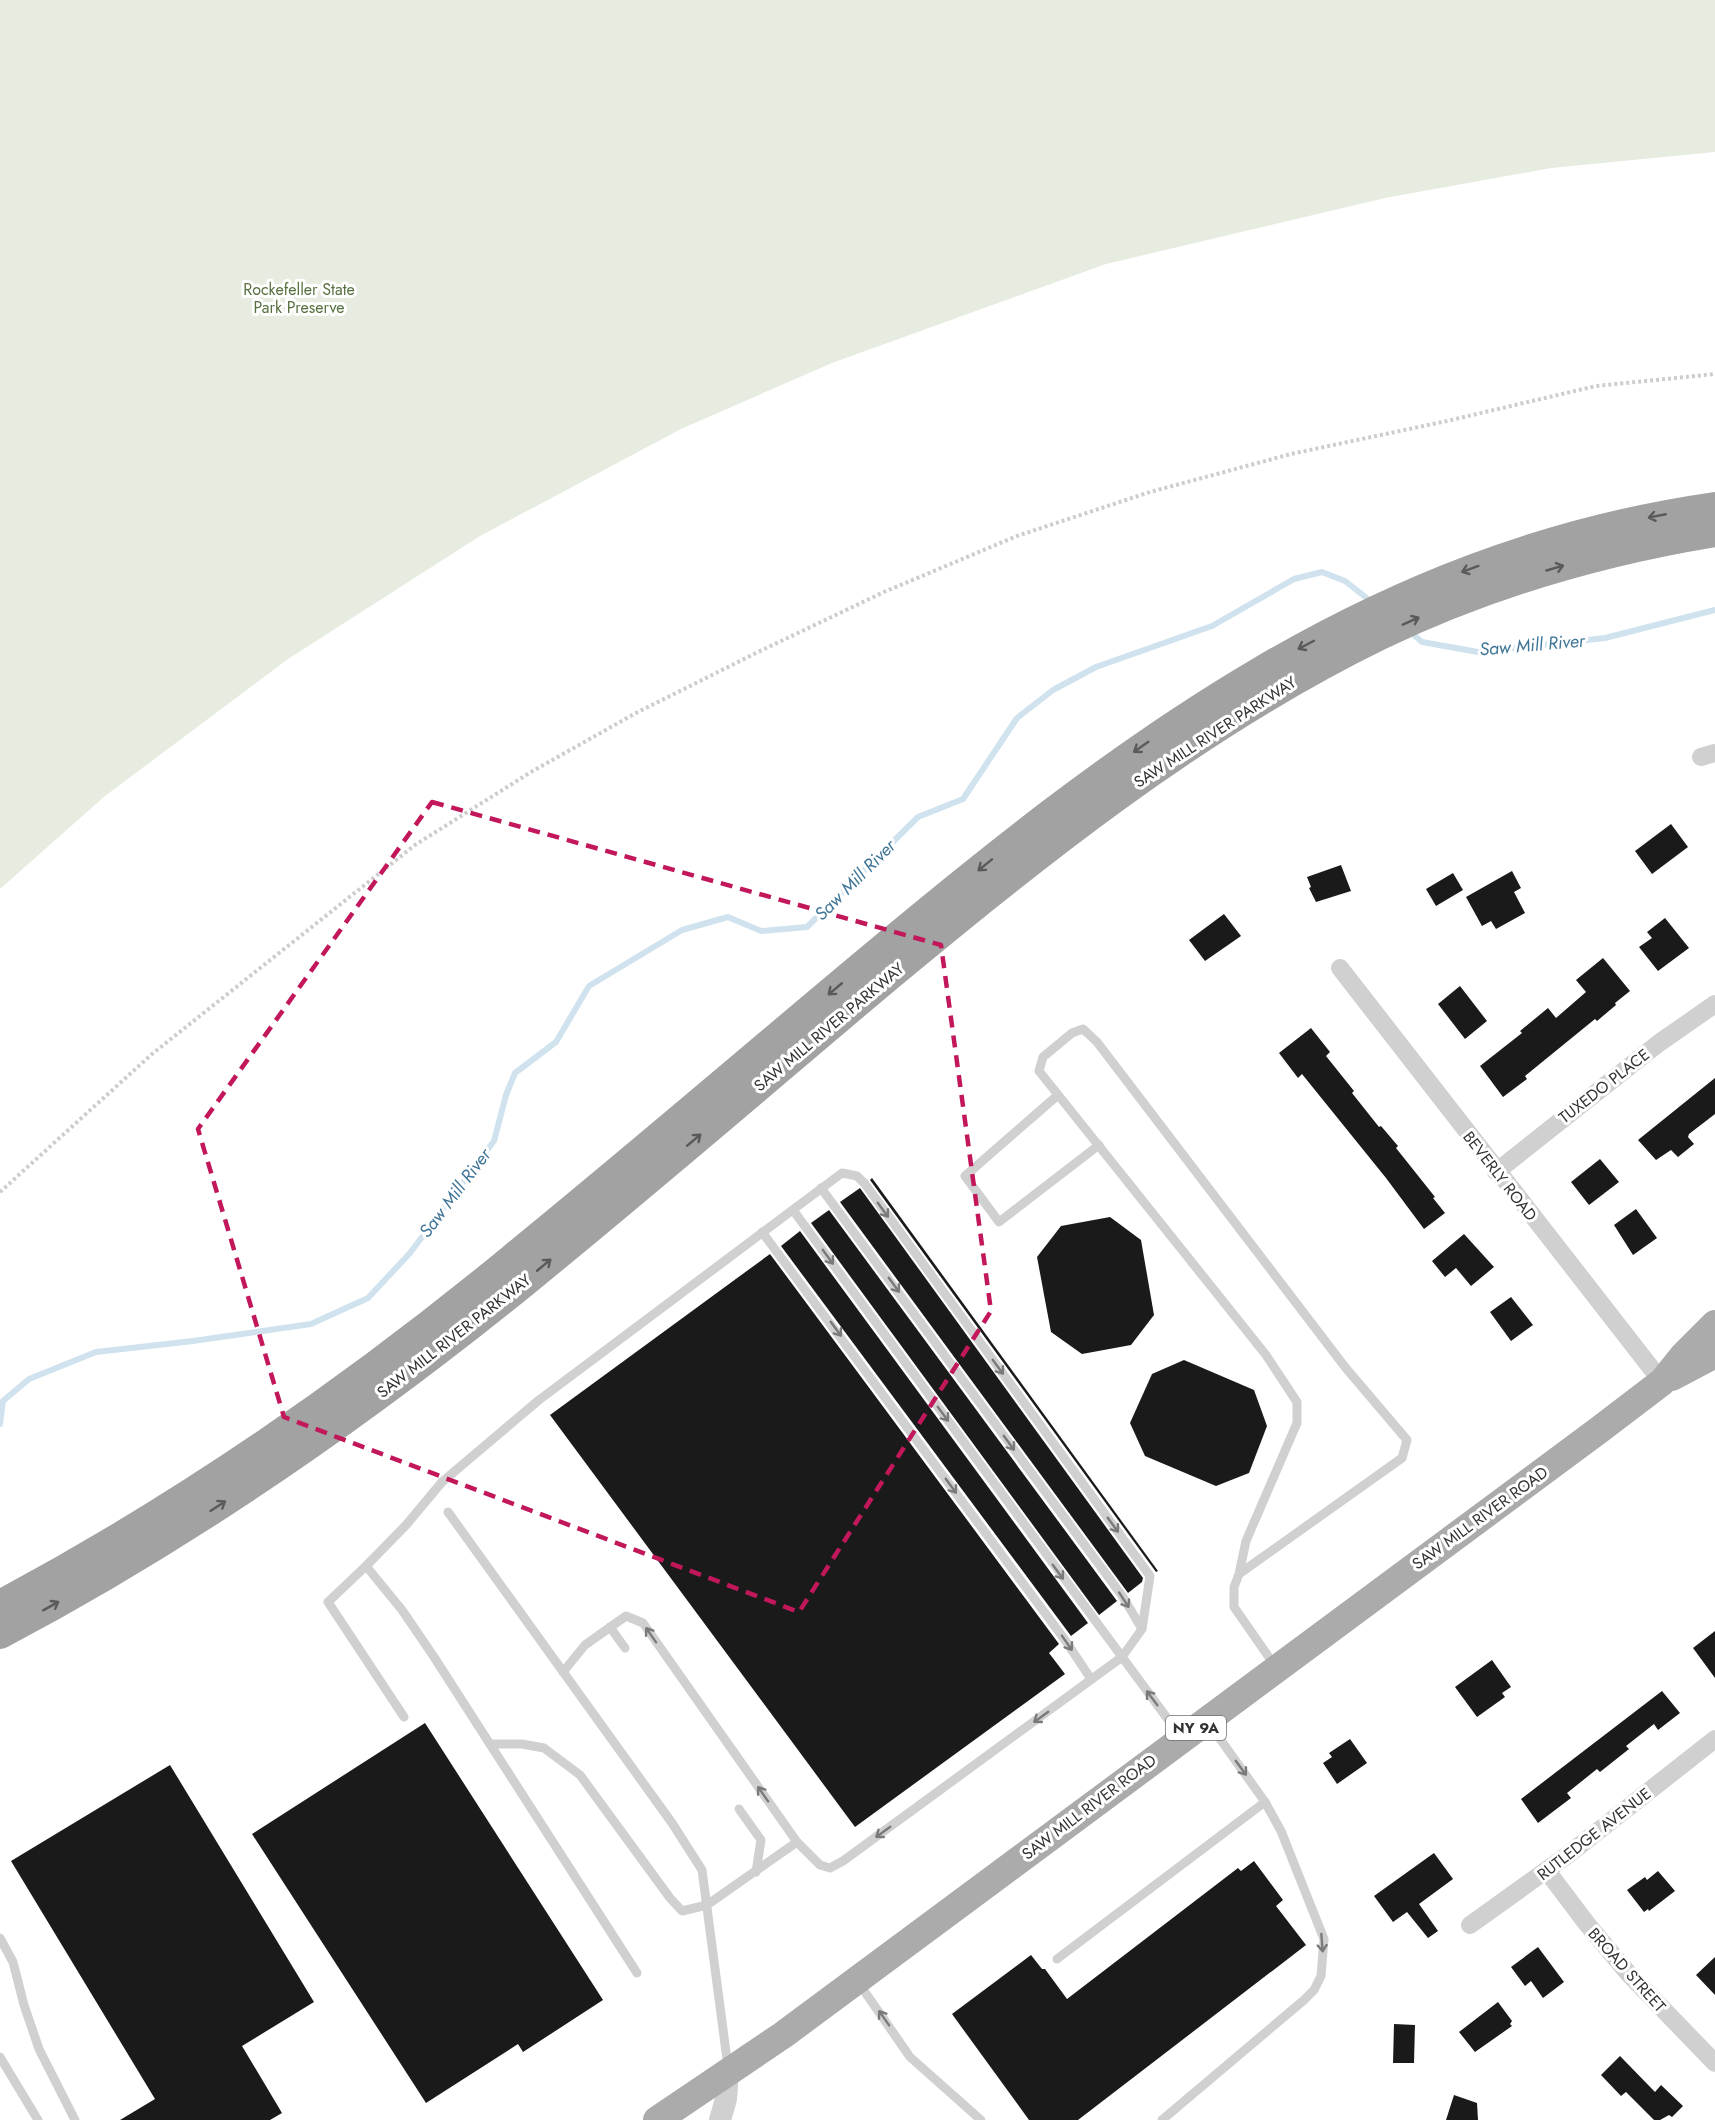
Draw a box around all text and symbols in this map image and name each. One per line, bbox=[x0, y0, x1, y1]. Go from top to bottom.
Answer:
park label: Rockefeller State Park Preserve bbox=[243, 278, 355, 319]
one-way arrow bbox=[1648, 511, 1668, 522]
one-way arrow bbox=[1545, 562, 1564, 573]
one-way arrow bbox=[1461, 565, 1480, 576]
one-way arrow bbox=[1402, 615, 1420, 626]
water label: Saw Mill River bbox=[1478, 627, 1587, 663]
one-way arrow bbox=[1298, 640, 1316, 651]
street label: SAW MILL RIVER PARKWAY bbox=[1129, 671, 1301, 793]
one-way arrow bbox=[1133, 741, 1150, 753]
water label: Saw Mill River bbox=[808, 833, 902, 927]
one-way arrow bbox=[977, 858, 993, 871]
street label: SAW MILL RIVER PARKWAY bbox=[749, 957, 909, 1097]
one-way arrow bbox=[828, 982, 843, 996]
street label: TUXEDO PLACE bbox=[1554, 1043, 1654, 1129]
street label: BEVERLY ROAD bbox=[1458, 1126, 1543, 1226]
one-way arrow bbox=[686, 1133, 701, 1147]
water label: Saw Mill River bbox=[413, 1142, 498, 1243]
one-way arrow bbox=[877, 1201, 889, 1217]
one-way arrow bbox=[822, 1248, 834, 1264]
one-way arrow bbox=[536, 1259, 552, 1272]
street label: SAW MILL RIVER PARKWAY bbox=[372, 1269, 536, 1403]
one-way arrow bbox=[888, 1277, 900, 1293]
one-way arrow bbox=[829, 1321, 842, 1337]
one-way arrow bbox=[992, 1359, 1004, 1375]
one-way arrow bbox=[937, 1406, 950, 1422]
one-way arrow bbox=[1003, 1434, 1016, 1450]
street label: SAW MILL RIVER ROAD bbox=[1407, 1461, 1553, 1575]
one-way arrow bbox=[945, 1478, 957, 1494]
one-way arrow bbox=[209, 1499, 226, 1511]
one-way arrow bbox=[1107, 1516, 1119, 1532]
one-way arrow bbox=[1052, 1563, 1065, 1579]
one-way arrow bbox=[1119, 1591, 1131, 1608]
one-way arrow bbox=[43, 1600, 60, 1612]
one-way arrow bbox=[645, 1627, 657, 1644]
one-way arrow bbox=[1061, 1635, 1073, 1651]
one-way arrow bbox=[1146, 1690, 1159, 1706]
one-way arrow bbox=[1033, 1710, 1049, 1723]
road number: NY 9A bbox=[1166, 1716, 1226, 1740]
street label: SAW MILL RIVER ROAD bbox=[1017, 1749, 1161, 1865]
one-way arrow bbox=[1235, 1759, 1247, 1775]
street label: RUTLEDGE AVENUE bbox=[1532, 1782, 1656, 1886]
one-way arrow bbox=[757, 1787, 769, 1803]
one-way arrow bbox=[876, 1826, 892, 1838]
street label: BROAD STREET bbox=[1583, 1923, 1672, 2018]
one-way arrow bbox=[1317, 1933, 1328, 1952]
one-way arrow bbox=[877, 2011, 890, 2027]

